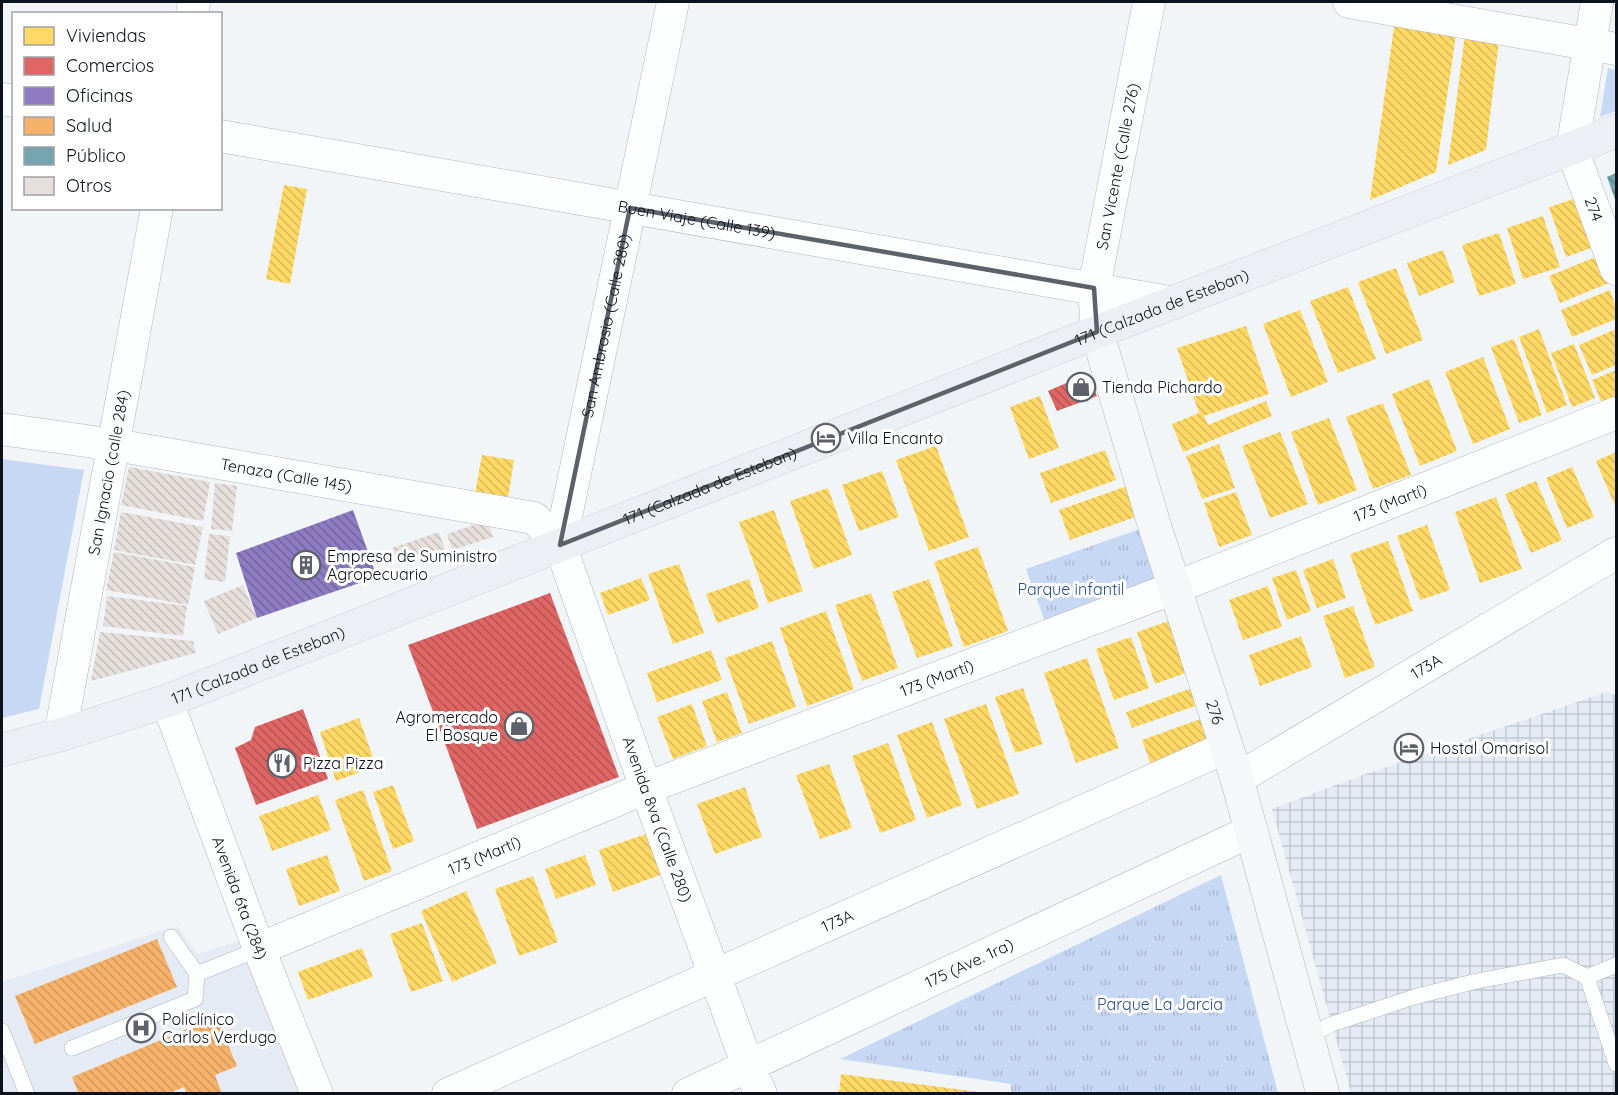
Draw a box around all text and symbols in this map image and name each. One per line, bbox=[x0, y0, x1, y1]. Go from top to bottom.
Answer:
legend bbox=[12, 12, 222, 210]
text: Viviendas bbox=[66, 24, 146, 47]
text: Comercios bbox=[66, 54, 154, 77]
street label: San Vicente (Calle 276) bbox=[1092, 81, 1143, 251]
text: Oficinas bbox=[66, 84, 133, 107]
text: Salud bbox=[66, 114, 112, 137]
text: Público bbox=[66, 144, 126, 167]
text: Otros bbox=[66, 174, 112, 197]
street label: 274 bbox=[1580, 194, 1608, 224]
street label: Buen Viaje (Calle 139) bbox=[616, 196, 777, 243]
street label: San Ambrosio (Calle 280) bbox=[577, 232, 635, 419]
street label: 171 (Calzada de Esteban) bbox=[1072, 264, 1251, 350]
shop icon: Tienda Pichardo bbox=[1065, 371, 1097, 403]
place label: Tienda Pichardo bbox=[1102, 377, 1222, 397]
street label: San Ignacio (calle 284) bbox=[83, 388, 133, 557]
hotel icon: Villa Encanto bbox=[810, 422, 842, 454]
place label: Villa Encanto bbox=[847, 428, 943, 448]
street label: 171 (Calzada de Esteban) bbox=[620, 442, 799, 529]
street label: Tenaza (Calle 145) bbox=[219, 454, 354, 496]
street label: 173 (Martí) bbox=[1351, 479, 1429, 526]
place label: Empresa de Suministro Agropecuario bbox=[327, 546, 497, 584]
building icon: Empresa de Suministro Agropecuario bbox=[290, 549, 322, 581]
park label: Parque infantil bbox=[1017, 579, 1125, 599]
street label: 171 (Calzada de Esteban) bbox=[168, 622, 348, 708]
street label: 173A bbox=[1407, 649, 1445, 683]
street label: 173 (Martí) bbox=[897, 655, 976, 701]
street label: 276 bbox=[1202, 697, 1229, 727]
place label: Agromercado El Bosque bbox=[395, 707, 498, 745]
shop icon: Agromercado El Bosque bbox=[503, 710, 535, 742]
hotel icon: Hostal Omarisol bbox=[1393, 732, 1425, 764]
street label: Avenida 8va (Calle 280) bbox=[619, 734, 697, 905]
place label: Hostal Omarisol bbox=[1430, 738, 1549, 758]
restaurant icon: Pizza Pizza bbox=[266, 747, 298, 779]
place label: Pizza Pizza bbox=[303, 753, 383, 773]
street label: 173 (Martí) bbox=[445, 831, 524, 879]
street label: Avenida 6ta (284) bbox=[208, 834, 272, 962]
street label: 173A bbox=[818, 905, 856, 936]
street label: 175 (Ave. 1ra) bbox=[921, 934, 1016, 992]
park label: Parque La Jarcia bbox=[1097, 994, 1223, 1014]
place label: Policlínico Carlos Verdugo bbox=[162, 1009, 277, 1047]
hospital icon: Policlínico Carlos Verdugo bbox=[125, 1012, 157, 1044]

